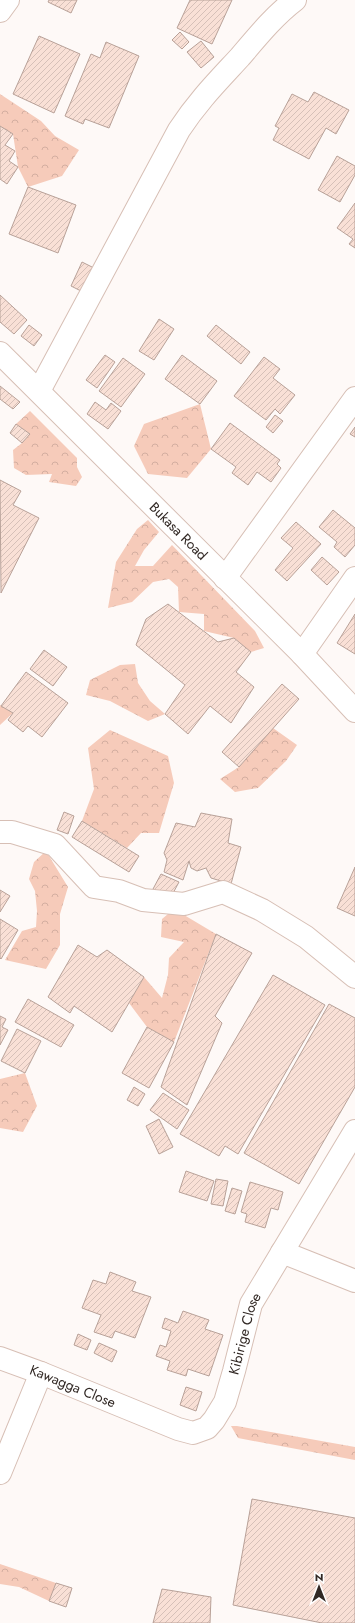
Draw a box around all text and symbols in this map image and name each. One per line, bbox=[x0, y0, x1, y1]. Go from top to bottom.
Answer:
street label: Bukasa Road bbox=[145, 497, 212, 564]
street label: Kibirige Close bbox=[224, 1289, 266, 1377]
street label: Kawagga Close bbox=[27, 1360, 119, 1412]
north arrow bbox=[299, 1567, 339, 1607]
text: N bbox=[315, 1569, 323, 1585]

